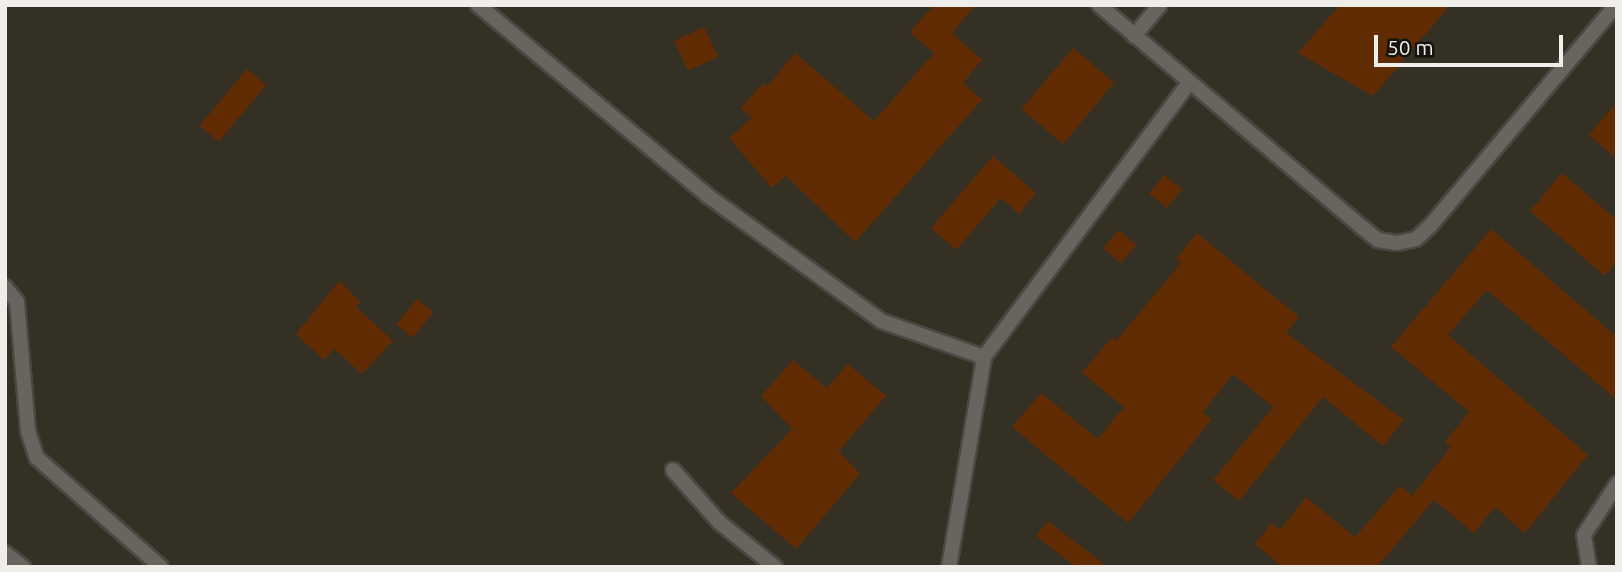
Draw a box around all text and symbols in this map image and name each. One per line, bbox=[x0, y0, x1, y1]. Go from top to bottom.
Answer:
scale bar bbox=[1377, 21, 1566, 65]
text: 50 m bbox=[1387, 35, 1434, 59]

